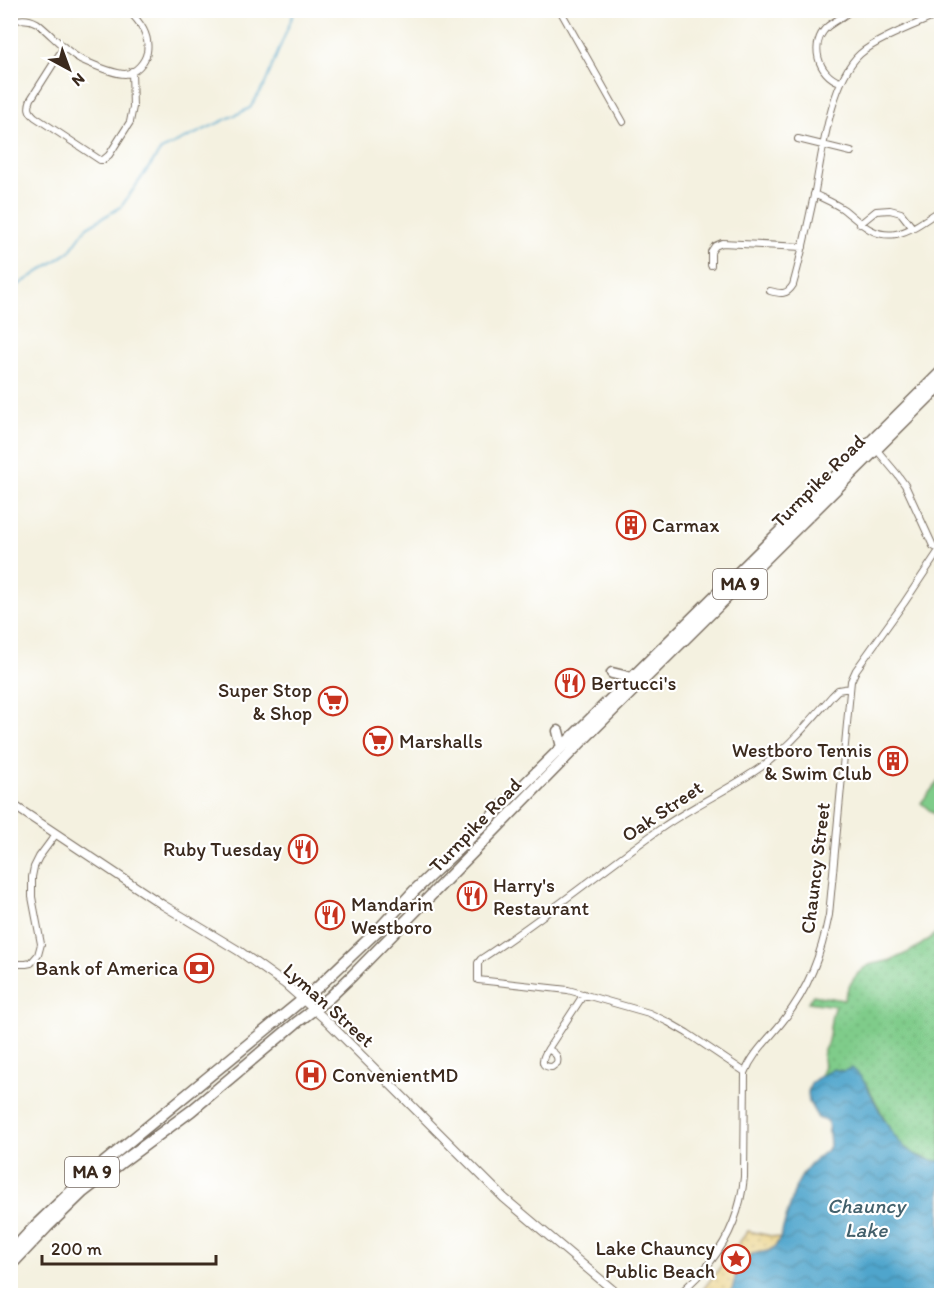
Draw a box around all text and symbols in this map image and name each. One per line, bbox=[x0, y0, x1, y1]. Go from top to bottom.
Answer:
north arrow bbox=[39, 39, 99, 99]
text: N bbox=[68, 69, 89, 91]
street label: Turnpike Road bbox=[766, 429, 870, 533]
building icon: Carmax bbox=[615, 509, 647, 541]
place label: Carmax bbox=[652, 513, 719, 537]
road number: MA 9 bbox=[713, 569, 767, 599]
restaurant icon: Bertucci's bbox=[554, 667, 586, 699]
place label: Bertucci's bbox=[591, 671, 676, 695]
place label: Super Stop & Shop bbox=[218, 678, 312, 725]
supermarket icon: Super Stop & Shop bbox=[317, 685, 349, 717]
supermarket icon: Marshalls bbox=[362, 725, 394, 757]
place label: Marshalls bbox=[399, 729, 483, 753]
place label: Westboro Tennis & Swim Club bbox=[732, 738, 872, 785]
building icon: Westboro Tennis & Swim Club bbox=[877, 745, 909, 777]
street label: Turnpike Road bbox=[424, 772, 526, 877]
street label: Oak Street bbox=[617, 775, 707, 847]
street label: Chauncy Street bbox=[795, 801, 835, 935]
restaurant icon: Ruby Tuesday bbox=[287, 833, 319, 865]
place label: Ruby Tuesday bbox=[163, 837, 283, 861]
place label: Harry's Restaurant bbox=[493, 873, 589, 920]
restaurant icon: Harry's Restaurant bbox=[456, 880, 488, 912]
place label: Mandarin Westboro bbox=[351, 892, 433, 939]
restaurant icon: Mandarin Westboro bbox=[314, 899, 346, 931]
bank icon: Bank of America bbox=[183, 952, 215, 984]
place label: Bank of America bbox=[35, 956, 178, 980]
street label: Lyman Street bbox=[278, 958, 380, 1052]
hospital icon: ConvenientMD bbox=[295, 1059, 327, 1091]
place label: ConvenientMD bbox=[332, 1063, 458, 1087]
road number: MA 9 bbox=[65, 1157, 119, 1187]
water label: Chauncy Lake bbox=[827, 1193, 907, 1242]
scale bar bbox=[42, 1228, 216, 1266]
place label: Lake Chauncy Public Beach bbox=[596, 1236, 716, 1283]
text: 200 m bbox=[51, 1238, 102, 1260]
place icon: Lake Chauncy Public Beach bbox=[720, 1243, 752, 1275]

